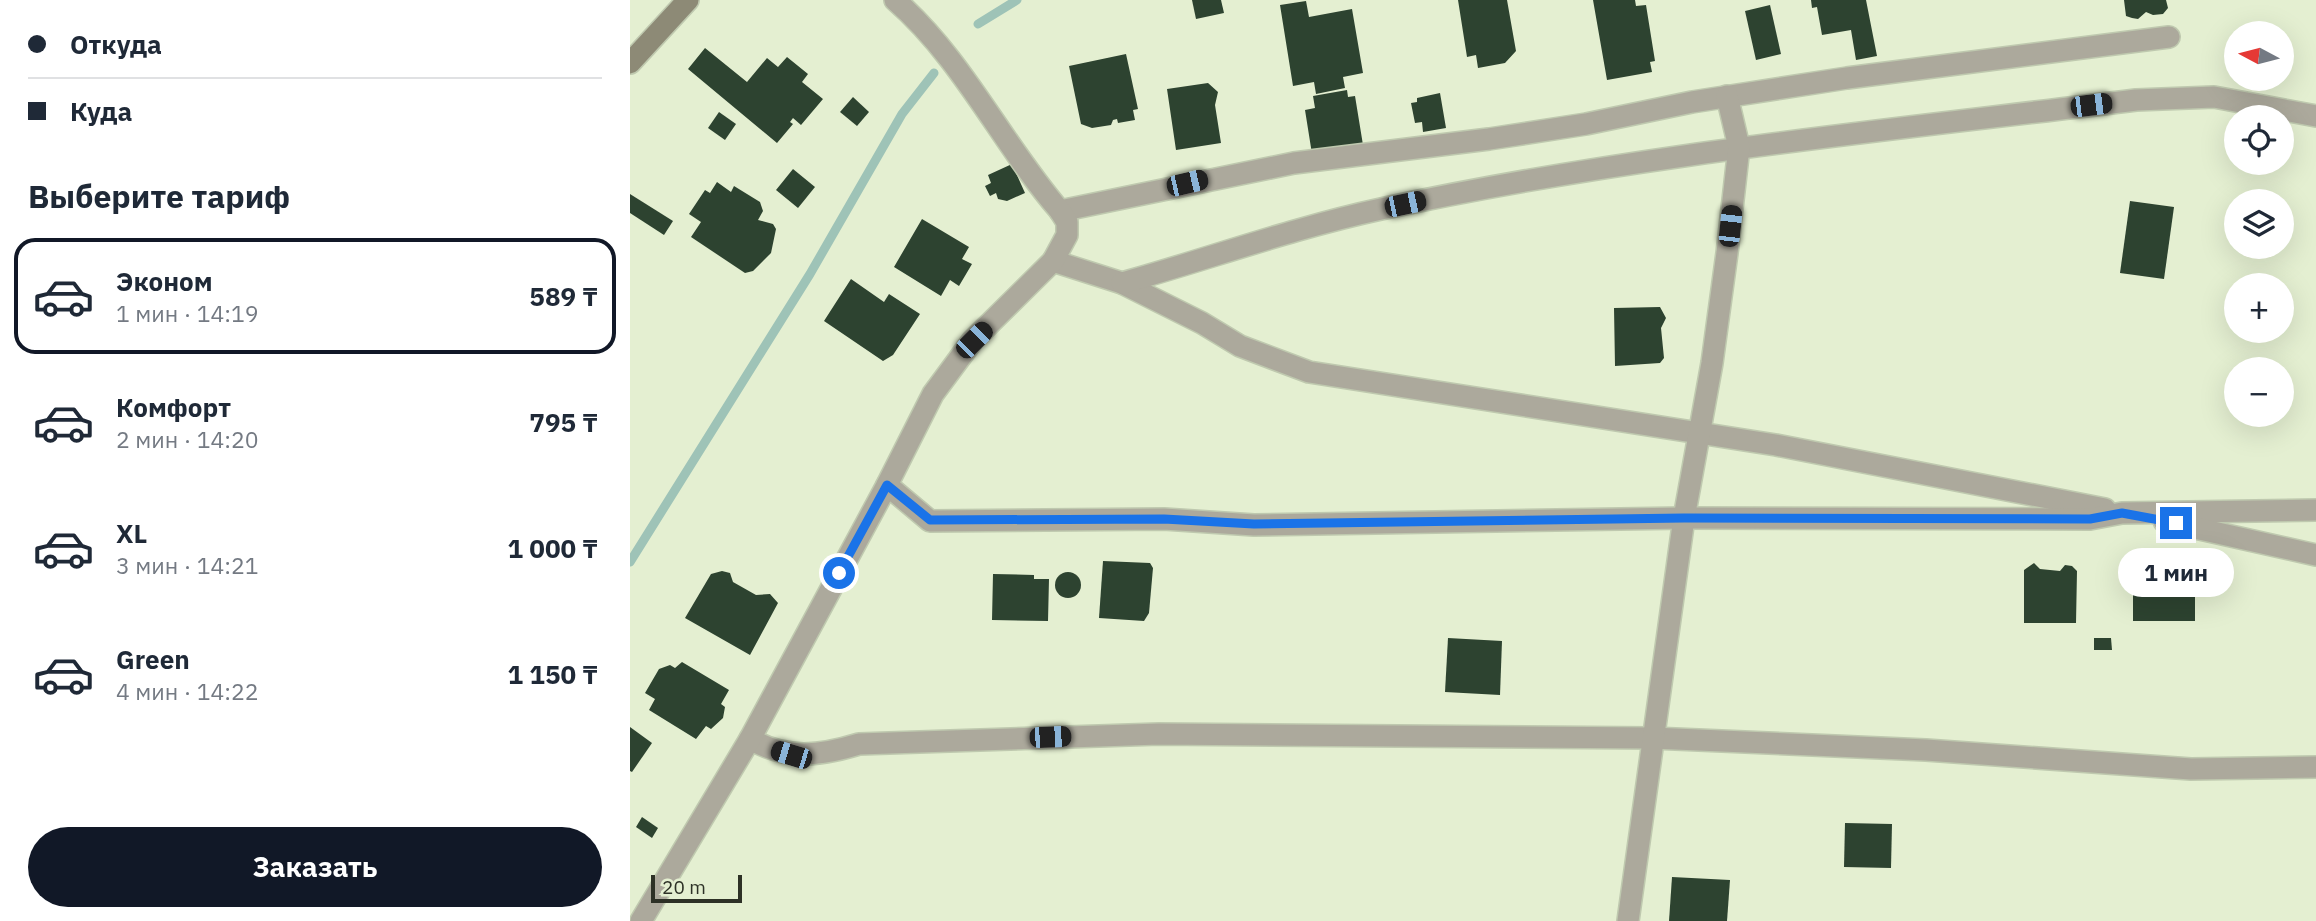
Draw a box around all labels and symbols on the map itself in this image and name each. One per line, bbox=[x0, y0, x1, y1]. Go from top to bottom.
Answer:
north arrow bbox=[2224, 21, 2294, 91]
car bbox=[2069, 92, 2114, 118]
car bbox=[1165, 168, 1210, 198]
car bbox=[1383, 189, 1428, 219]
car bbox=[1718, 204, 1743, 248]
car bbox=[952, 318, 997, 362]
route end bbox=[2160, 507, 2192, 539]
callout: 1 мин bbox=[2118, 548, 2234, 596]
route start bbox=[823, 557, 855, 589]
car bbox=[1029, 726, 1072, 748]
car bbox=[768, 739, 815, 771]
scale bar bbox=[651, 872, 742, 904]

